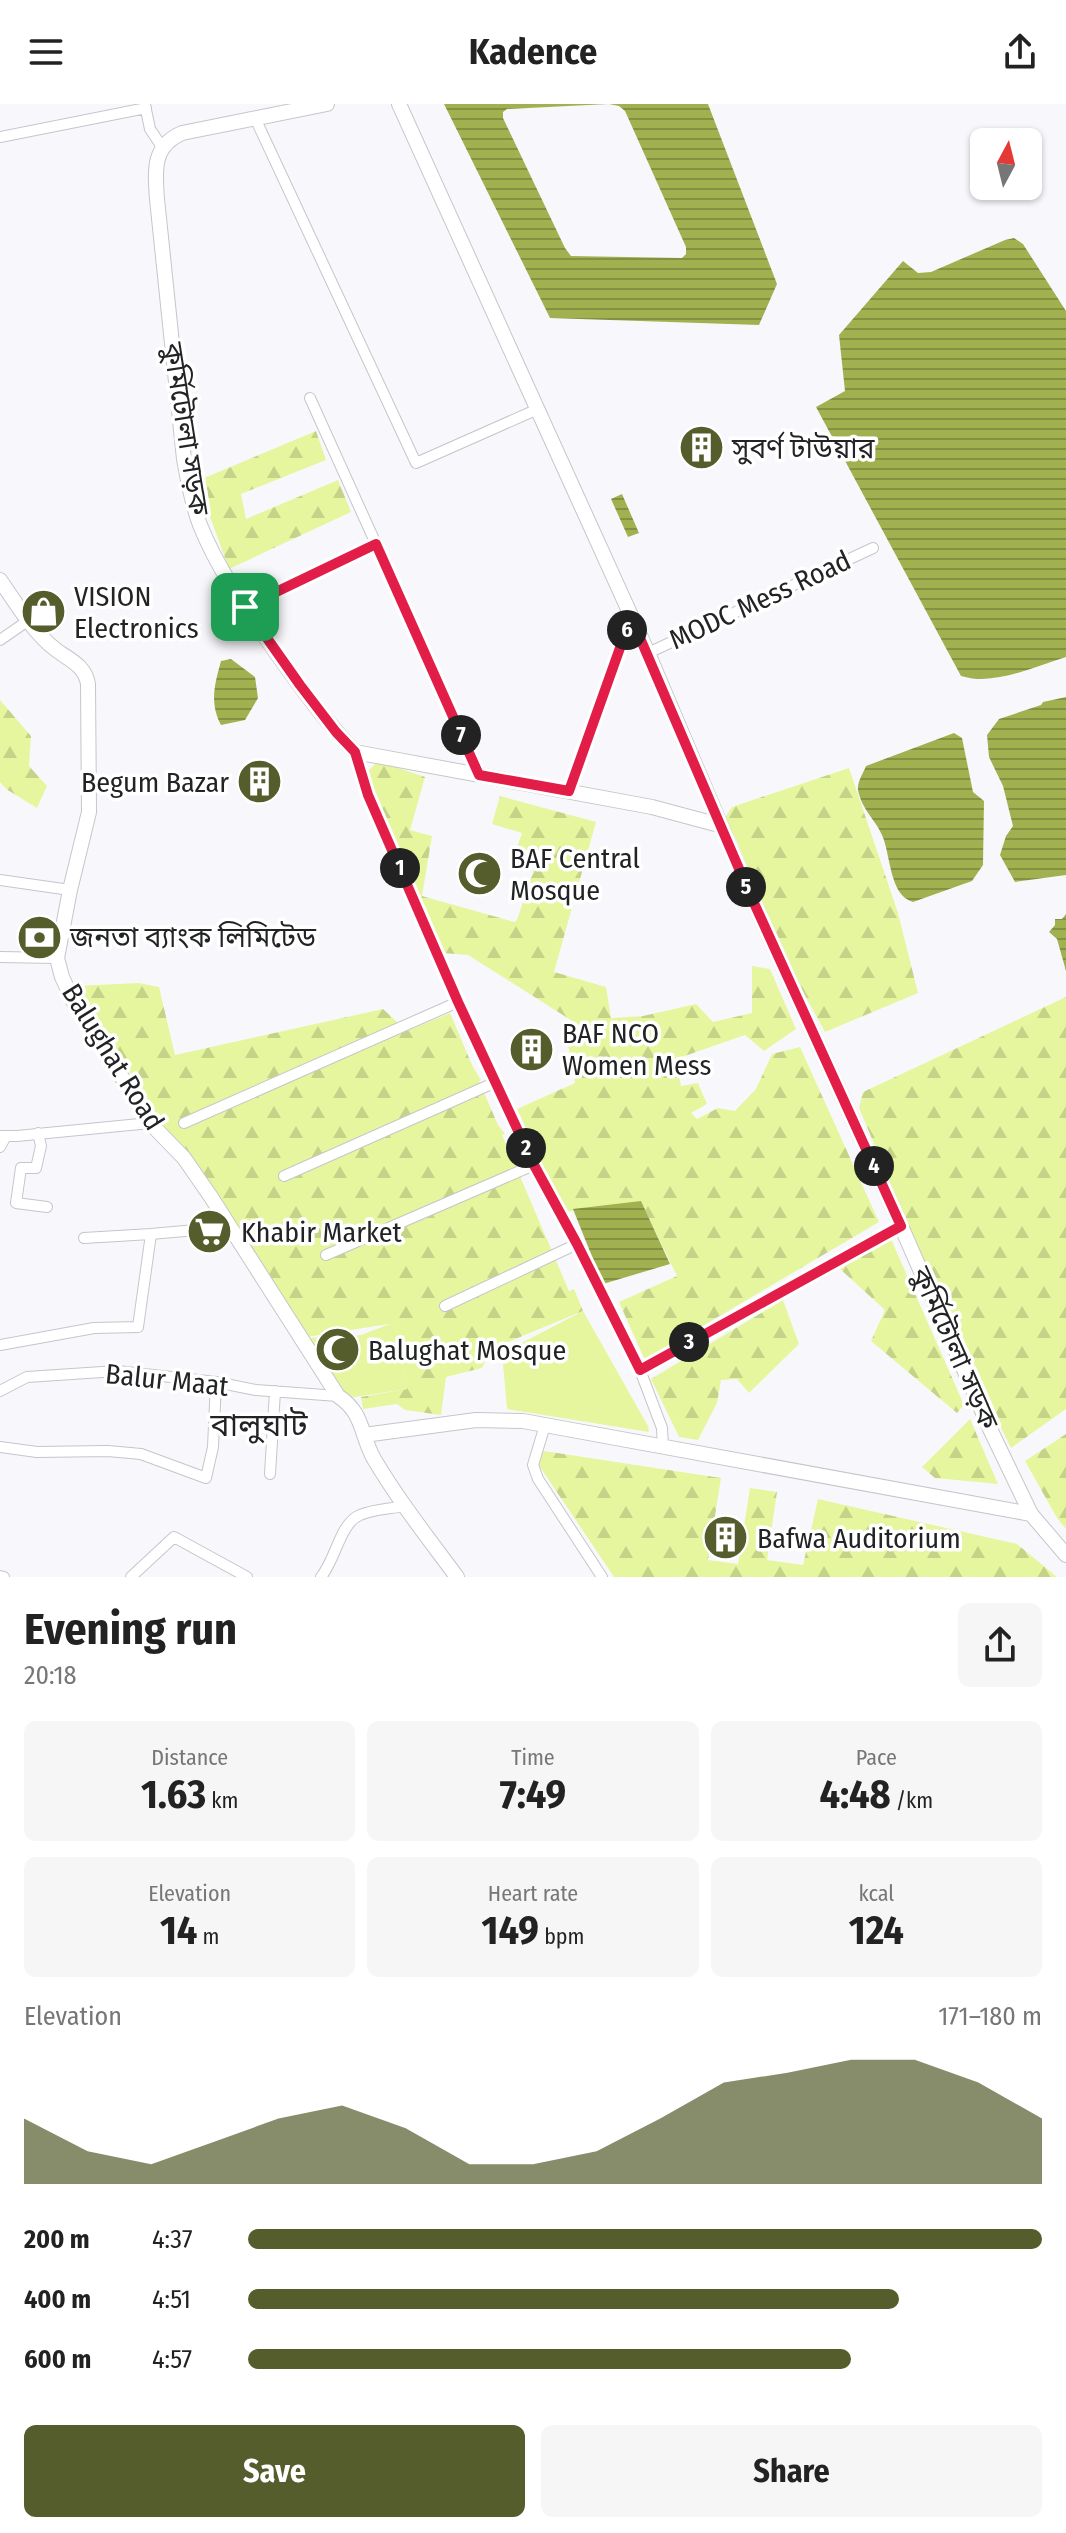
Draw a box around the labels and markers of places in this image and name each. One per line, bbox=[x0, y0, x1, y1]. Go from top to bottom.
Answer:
building icon: সুবর্ণ টাউয়ার bbox=[677, 424, 725, 472]
place label: সুবর্ণ টাউয়ার bbox=[731, 431, 875, 465]
pin bbox=[211, 573, 279, 641]
place label: VISION Electronics bbox=[74, 580, 199, 645]
shop icon: VISION Electronics bbox=[19, 588, 67, 636]
pin: 6 bbox=[607, 610, 647, 650]
pin: 7 bbox=[441, 715, 481, 755]
building icon: Begum Bazar bbox=[236, 758, 284, 806]
place label: Begum Bazar bbox=[81, 766, 229, 799]
place label: BAF Central Mosque bbox=[510, 842, 640, 907]
pin: 1 bbox=[380, 848, 420, 888]
mosque icon: BAF Central Mosque bbox=[455, 850, 503, 898]
pin: 5 bbox=[726, 867, 766, 907]
bank icon: জনতা ব্যাংক লিমিটেড bbox=[15, 913, 63, 961]
place label: জনতা ব্যাংক লিমিটেড bbox=[69, 921, 317, 954]
place label: BAF NCO Women Mess bbox=[562, 1017, 712, 1082]
building icon: BAF NCO Women Mess bbox=[507, 1025, 555, 1073]
pin: 2 bbox=[506, 1128, 546, 1168]
pin: 4 bbox=[854, 1146, 894, 1186]
supermarket icon: Khabir Market bbox=[186, 1208, 234, 1256]
place label: Khabir Market bbox=[241, 1216, 403, 1249]
pin: 3 bbox=[669, 1322, 709, 1362]
mosque icon: Balughat Mosque bbox=[313, 1326, 361, 1374]
place label: Balughat Mosque bbox=[368, 1334, 566, 1367]
building icon: Bafwa Auditorium bbox=[702, 1514, 750, 1562]
place label: Bafwa Auditorium bbox=[757, 1522, 961, 1555]

